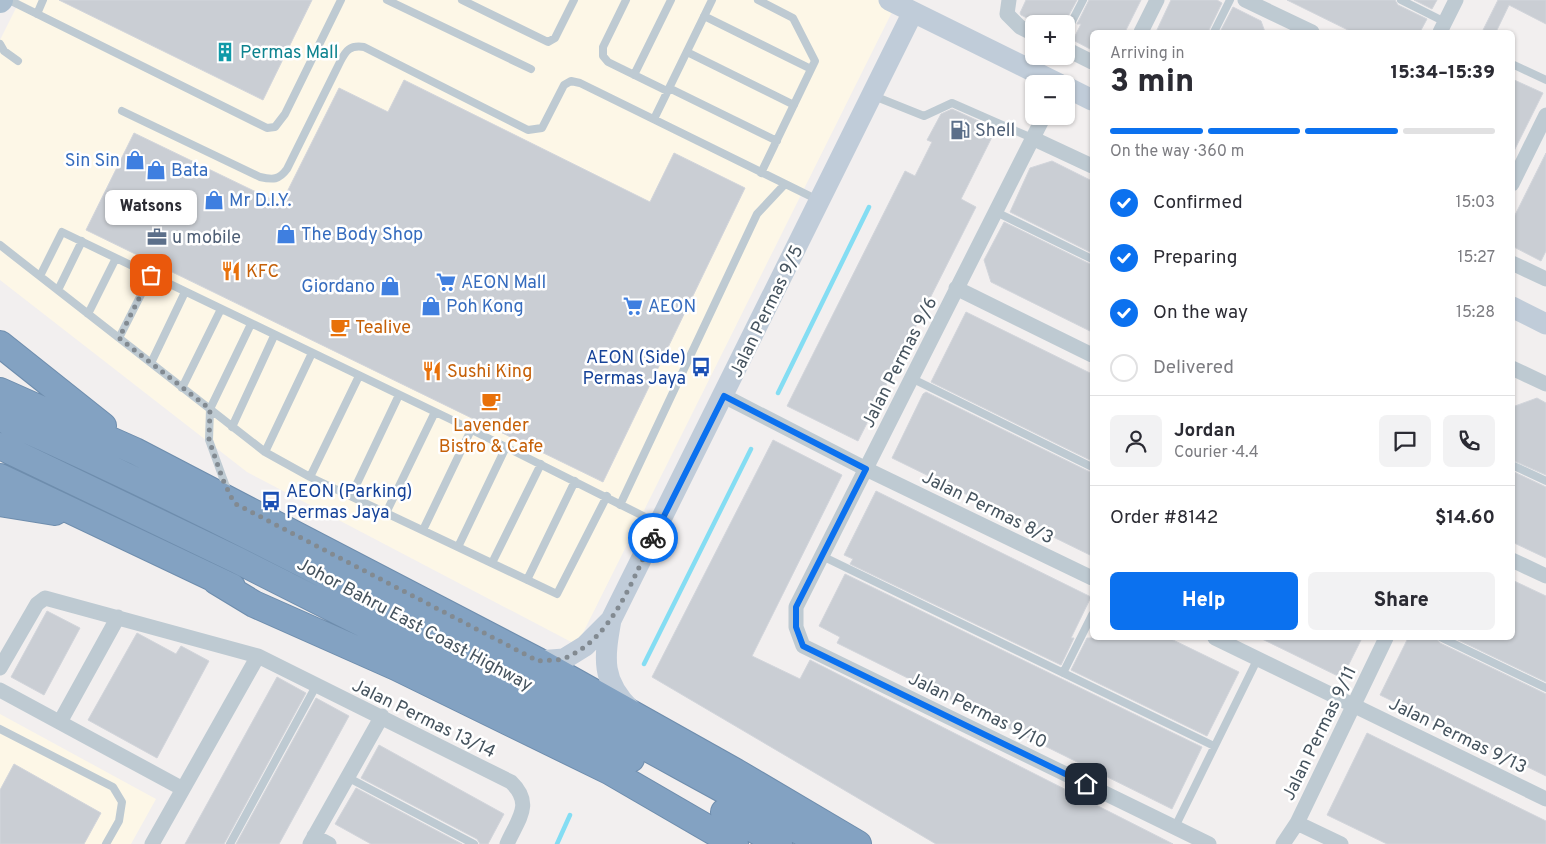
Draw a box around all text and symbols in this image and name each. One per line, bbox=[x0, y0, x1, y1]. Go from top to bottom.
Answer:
map controls bbox=[1025, 15, 1075, 125]
button: + bbox=[1025, 15, 1075, 65]
building icon: Permas Mall bbox=[214, 41, 236, 63]
place label: Permas Mall bbox=[240, 42, 338, 65]
text: Arriving in bbox=[1110, 44, 1185, 64]
text: 15:34–15:39 bbox=[1390, 61, 1495, 85]
text: 3 min bbox=[1110, 63, 1194, 103]
button: − bbox=[1025, 75, 1075, 125]
fuel station icon: Shell bbox=[949, 119, 971, 141]
place label: Shell bbox=[975, 120, 1015, 143]
text: On the way · 360 m bbox=[1110, 142, 1244, 162]
shop icon: Sin Sin bbox=[124, 149, 146, 171]
place label: Sin Sin bbox=[65, 150, 120, 173]
shop icon: Bata bbox=[145, 159, 167, 181]
place label: Bata bbox=[171, 160, 208, 183]
shop icon: Mr D.I.Y. bbox=[203, 189, 225, 211]
icon: check bbox=[1110, 189, 1138, 217]
callout: Watsons bbox=[105, 190, 197, 225]
place label: Mr D.I.Y. bbox=[229, 190, 292, 213]
text: Confirmed bbox=[1153, 191, 1243, 215]
text: 15:03 bbox=[1456, 193, 1495, 213]
text: Watsons bbox=[120, 197, 182, 217]
shop icon: The Body Shop bbox=[275, 223, 297, 245]
place label: The Body Shop bbox=[301, 224, 423, 247]
office icon: u mobile bbox=[146, 226, 168, 248]
place label: u mobile bbox=[172, 227, 241, 250]
street label: Jalan Permas 9/5 bbox=[725, 242, 809, 382]
icon: check bbox=[1110, 244, 1138, 272]
text: Preparing bbox=[1153, 246, 1237, 270]
text: 15:27 bbox=[1458, 248, 1495, 268]
pin bbox=[130, 254, 172, 296]
restaurant icon: KFC bbox=[220, 260, 242, 282]
icon: bag bbox=[137, 261, 165, 289]
place label: KFC bbox=[246, 261, 279, 284]
supermarket icon: AEON Mall bbox=[435, 271, 457, 293]
place label: AEON Mall bbox=[461, 272, 546, 295]
shop icon: Giordano bbox=[379, 275, 401, 297]
place label: Giordano bbox=[301, 276, 375, 299]
street label: Jalan Permas 9/6 bbox=[857, 293, 943, 432]
shop icon: Poh Kong bbox=[420, 295, 442, 317]
supermarket icon: AEON bbox=[622, 295, 644, 317]
place label: Poh Kong bbox=[446, 296, 524, 319]
place label: AEON bbox=[648, 296, 696, 319]
icon: check bbox=[1110, 299, 1138, 327]
text: On the way bbox=[1153, 301, 1248, 325]
text: 15:28 bbox=[1456, 303, 1495, 323]
cafe icon: Tealive bbox=[329, 316, 351, 338]
place label: Tealive bbox=[355, 317, 411, 340]
place label: AEON (Side) Permas Jaya bbox=[582, 347, 686, 391]
bus stop icon: AEON (Side) Permas Jaya bbox=[690, 356, 712, 378]
text: Delivered bbox=[1153, 356, 1234, 380]
restaurant icon: Sushi King bbox=[421, 360, 443, 382]
place label: Sushi King bbox=[447, 361, 532, 384]
cafe icon: Lavender Bistro & Cafe bbox=[480, 390, 502, 412]
place label: Lavender Bistro & Cafe bbox=[439, 415, 543, 459]
button: person bbox=[1110, 415, 1162, 467]
button: chat bbox=[1379, 415, 1431, 467]
button: phone bbox=[1443, 415, 1495, 467]
text: Jordan bbox=[1174, 419, 1236, 443]
text: Courier · 4.4 bbox=[1174, 443, 1259, 463]
street label: Jalan Permas 8/3 bbox=[918, 466, 1057, 550]
place label: AEON (Parking) Permas Jaya bbox=[286, 481, 412, 525]
bus stop icon: AEON (Parking) Permas Jaya bbox=[260, 490, 282, 512]
text: Order #8142 bbox=[1110, 506, 1219, 530]
text: $14.60 bbox=[1435, 506, 1495, 530]
courier bbox=[628, 513, 678, 563]
icon: bike bbox=[639, 524, 667, 552]
street label: Johor Bahru East Coast Highway bbox=[293, 553, 536, 697]
button: Help bbox=[1110, 572, 1298, 630]
button: Share bbox=[1308, 572, 1495, 630]
street label: Jalan Permas 9/11 bbox=[1278, 663, 1363, 805]
street label: Jalan Permas 9/10 bbox=[904, 668, 1050, 755]
street label: Jalan Permas 13/14 bbox=[348, 675, 499, 764]
street label: Jalan Permas 9/13 bbox=[1385, 693, 1530, 780]
pin bbox=[1065, 763, 1107, 805]
icon: home bbox=[1072, 770, 1100, 798]

